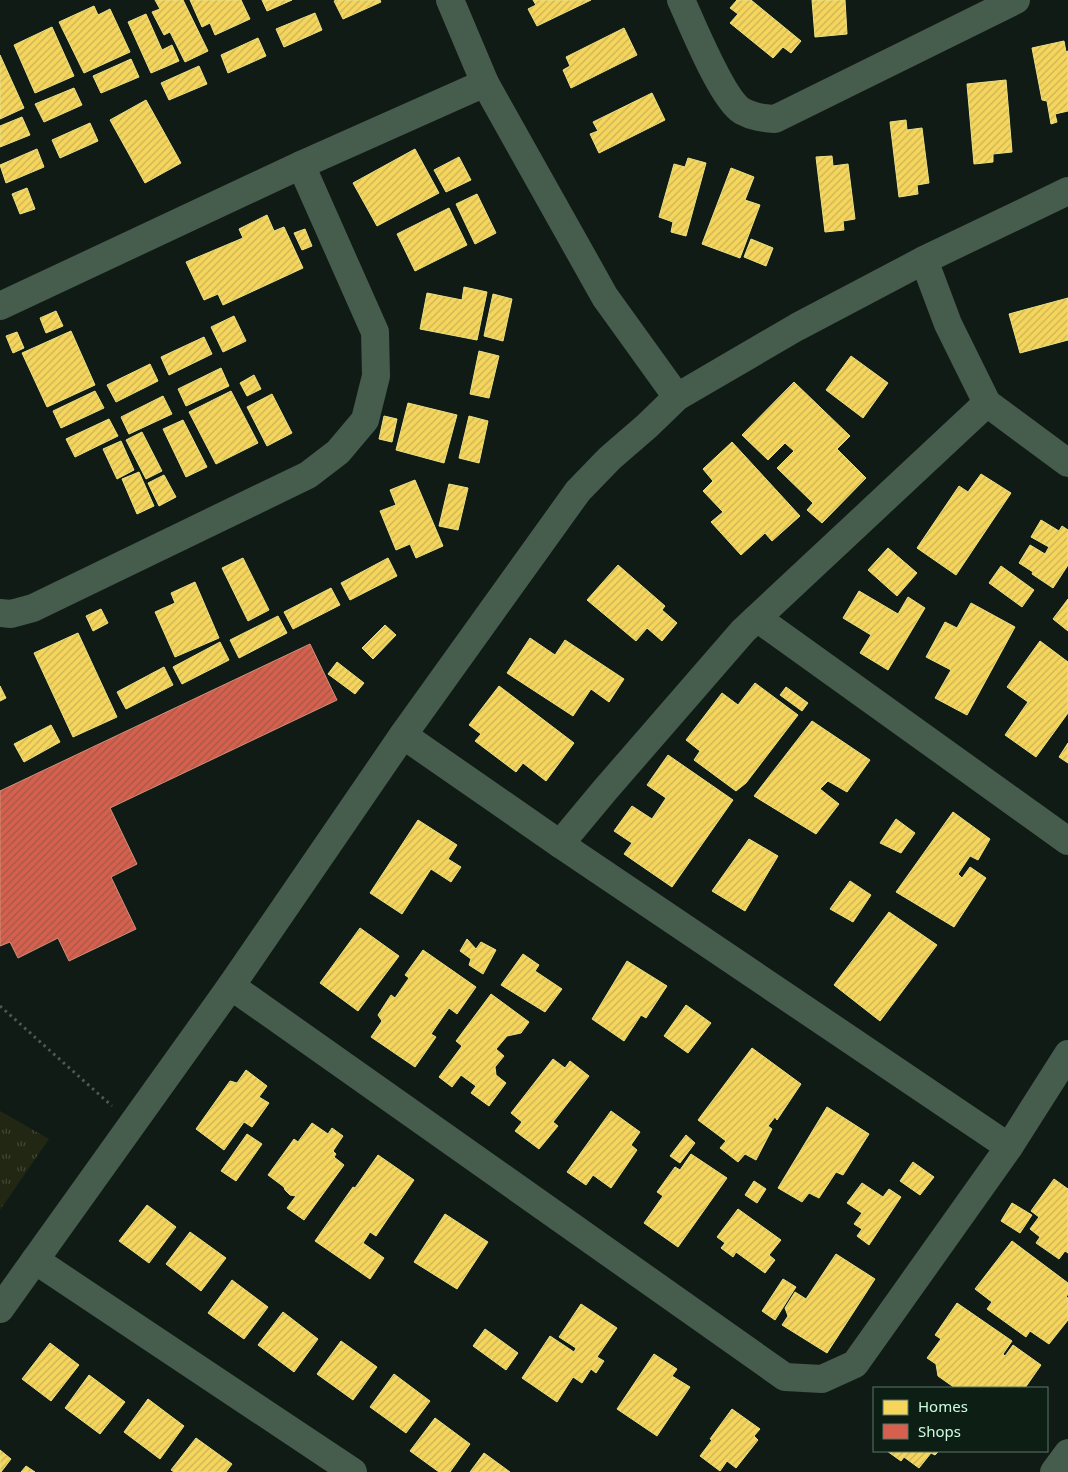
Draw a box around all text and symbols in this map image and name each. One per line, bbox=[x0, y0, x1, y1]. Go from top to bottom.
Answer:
legend bbox=[873, 1387, 1048, 1452]
text: Homes bbox=[918, 1396, 968, 1416]
text: Shops bbox=[918, 1421, 961, 1441]

